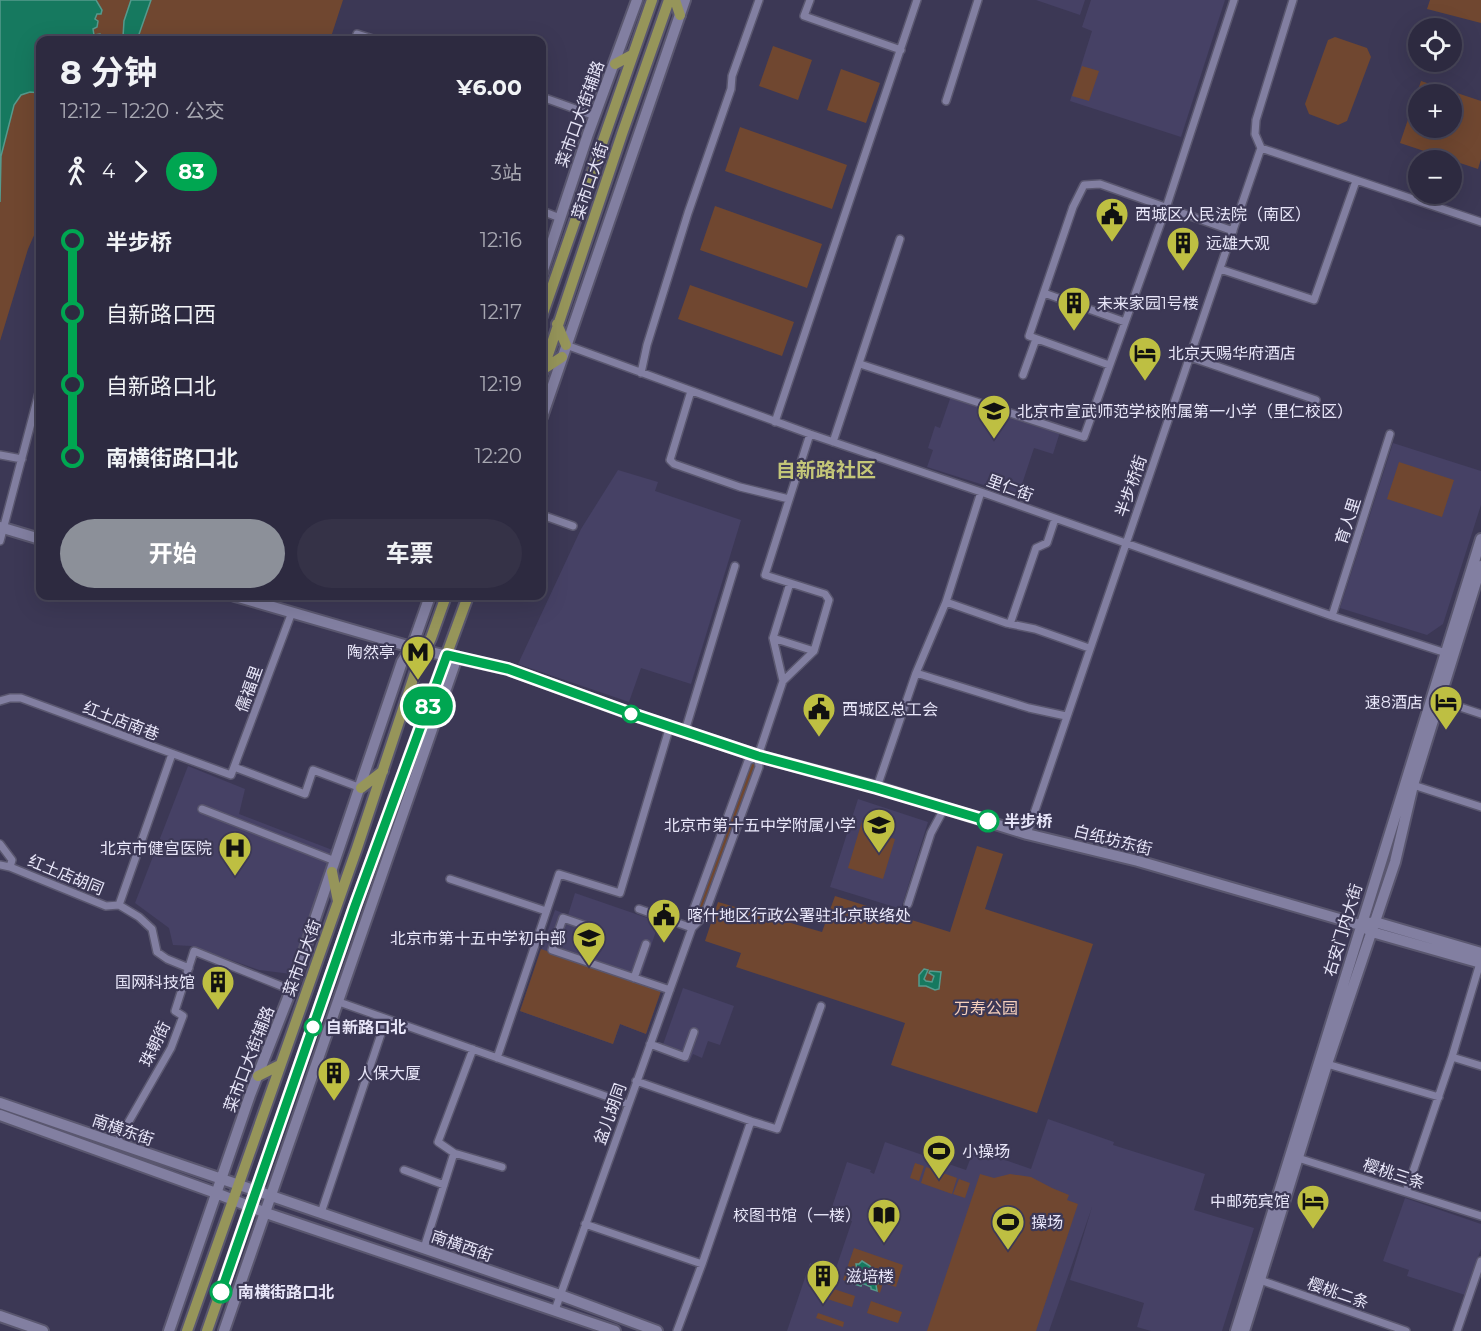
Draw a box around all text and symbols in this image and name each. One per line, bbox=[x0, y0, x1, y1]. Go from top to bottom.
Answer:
map controls bbox=[1408, 18, 1462, 204]
button: locate bbox=[1408, 18, 1462, 72]
text: 8 分钟 bbox=[60, 52, 157, 92]
street label: 菜市口大街辅路 bbox=[552, 58, 608, 170]
text: ¥6.00 bbox=[457, 74, 522, 101]
button: + bbox=[1408, 84, 1462, 138]
text: 12:12 – 12:20 · 公交 bbox=[60, 99, 225, 123]
street label: 菜市口大街 bbox=[568, 140, 612, 222]
button: − bbox=[1408, 150, 1462, 204]
icon: walk bbox=[60, 155, 93, 188]
icon: forward bbox=[124, 155, 157, 188]
text: 4 bbox=[102, 159, 115, 183]
text: 83 bbox=[178, 159, 205, 184]
text: 3站 bbox=[491, 161, 522, 185]
public building icon: 西城区人民法院（南区） bbox=[1094, 196, 1130, 243]
place label: 西城区人民法院（南区） bbox=[1135, 205, 1311, 224]
building icon: 远雄大观 bbox=[1165, 225, 1201, 272]
text: 12:16 bbox=[480, 228, 522, 252]
text: 半步桥 bbox=[106, 229, 172, 256]
place label: 远雄大观 bbox=[1206, 234, 1270, 253]
building icon: 未来家园1号楼 bbox=[1056, 285, 1092, 332]
place label: 未来家园1号楼 bbox=[1097, 294, 1199, 313]
text: 12:17 bbox=[480, 300, 522, 324]
text: 自新路口西 bbox=[106, 301, 216, 328]
hotel icon: 北京天赐华府酒店 bbox=[1127, 335, 1163, 382]
place label: 北京天赐华府酒店 bbox=[1168, 344, 1296, 363]
text: 12:19 bbox=[480, 372, 522, 396]
text: 自新路口北 bbox=[106, 373, 216, 400]
school or university icon: 北京市宣武师范学校附属第一小学（里仁校区） bbox=[976, 393, 1012, 440]
place label: 北京市宣武师范学校附属第一小学（里仁校区） bbox=[1017, 402, 1353, 421]
text: 12:20 bbox=[475, 444, 522, 468]
text: 南横街路口北 bbox=[106, 445, 238, 472]
street label: 半步桥街 bbox=[1112, 453, 1150, 519]
district label: 自新路社区 bbox=[776, 458, 876, 482]
street label: 里仁街 bbox=[984, 471, 1036, 505]
street label: 育人里 bbox=[1332, 495, 1364, 547]
button: 开始 bbox=[60, 519, 285, 588]
button: 车票 bbox=[297, 519, 522, 588]
metro station icon: 陶然亭 bbox=[400, 634, 436, 681]
place label: 陶然亭 bbox=[347, 643, 395, 662]
street label: 儒福里 bbox=[232, 663, 266, 715]
hotel icon: 速8酒店 bbox=[1428, 684, 1464, 731]
line badge: 83 bbox=[401, 686, 455, 726]
public building icon: 西城区总工会 bbox=[801, 691, 837, 738]
place label: 速8酒店 bbox=[1365, 693, 1423, 712]
text: 83 bbox=[415, 694, 441, 719]
street label: 红土店南巷 bbox=[80, 698, 162, 744]
place label: 西城区总工会 bbox=[842, 700, 938, 719]
unlabelled marker bbox=[622, 705, 640, 723]
school or university icon: 北京市第十五中学附属小学 bbox=[861, 807, 897, 854]
marker: 半步桥 bbox=[977, 810, 999, 832]
place label: 半步桥 bbox=[1004, 812, 1053, 831]
place label: 北京市第十五中学附属小学 bbox=[664, 816, 856, 835]
street label: 白纸坊东街 bbox=[1072, 821, 1154, 859]
hospital icon: 北京市健宫医院 bbox=[217, 830, 253, 877]
place label: 北京市健宫医院 bbox=[100, 839, 212, 858]
street label: 红土店胡同 bbox=[25, 851, 107, 899]
street label: 右安门内大街 bbox=[1320, 881, 1366, 979]
public building icon: 喀什地区行政公署驻北京联络处 bbox=[646, 897, 682, 944]
place label: 喀什地区行政公署驻北京联络处 bbox=[687, 906, 911, 925]
street label: 菜市口大街 bbox=[279, 917, 325, 999]
school or university icon: 北京市第十五中学初中部 bbox=[571, 920, 607, 967]
place label: 北京市第十五中学初中部 bbox=[390, 929, 566, 948]
building icon: 国网科技馆 bbox=[200, 964, 236, 1011]
place label: 国网科技馆 bbox=[115, 973, 195, 992]
park label: 万寿公园 bbox=[954, 999, 1018, 1018]
street label: 菜市口大街辅路 bbox=[220, 1003, 278, 1115]
street label: 珠朝街 bbox=[136, 1018, 174, 1070]
marker: 自新路口北 bbox=[304, 1018, 322, 1036]
place label: 自新路口北 bbox=[326, 1018, 406, 1037]
building icon: 人保大厦 bbox=[316, 1055, 352, 1102]
place label: 人保大厦 bbox=[357, 1064, 421, 1083]
street label: 盆儿胡同 bbox=[590, 1081, 630, 1147]
street label: 南横东街 bbox=[90, 1111, 156, 1149]
sports icon: 小操场 bbox=[921, 1133, 957, 1180]
place label: 小操场 bbox=[962, 1142, 1010, 1161]
street label: 樱桃三条 bbox=[1361, 1155, 1427, 1193]
hotel icon: 中邮苑宾馆 bbox=[1295, 1183, 1331, 1230]
place label: 中邮苑宾馆 bbox=[1210, 1192, 1290, 1211]
library icon: 校图书馆（一楼） bbox=[866, 1197, 902, 1244]
sports icon: 操场 bbox=[990, 1204, 1026, 1251]
place label: 校图书馆（一楼） bbox=[733, 1206, 861, 1225]
place label: 操场 bbox=[1031, 1213, 1063, 1232]
street label: 南横西街 bbox=[429, 1227, 495, 1265]
building icon: 滋培楼 bbox=[805, 1258, 841, 1305]
place label: 滋培楼 bbox=[846, 1267, 894, 1286]
street label: 樱桃二条 bbox=[1305, 1274, 1371, 1312]
marker: 南横街路口北 bbox=[210, 1281, 232, 1303]
place label: 南横街路口北 bbox=[238, 1283, 334, 1302]

